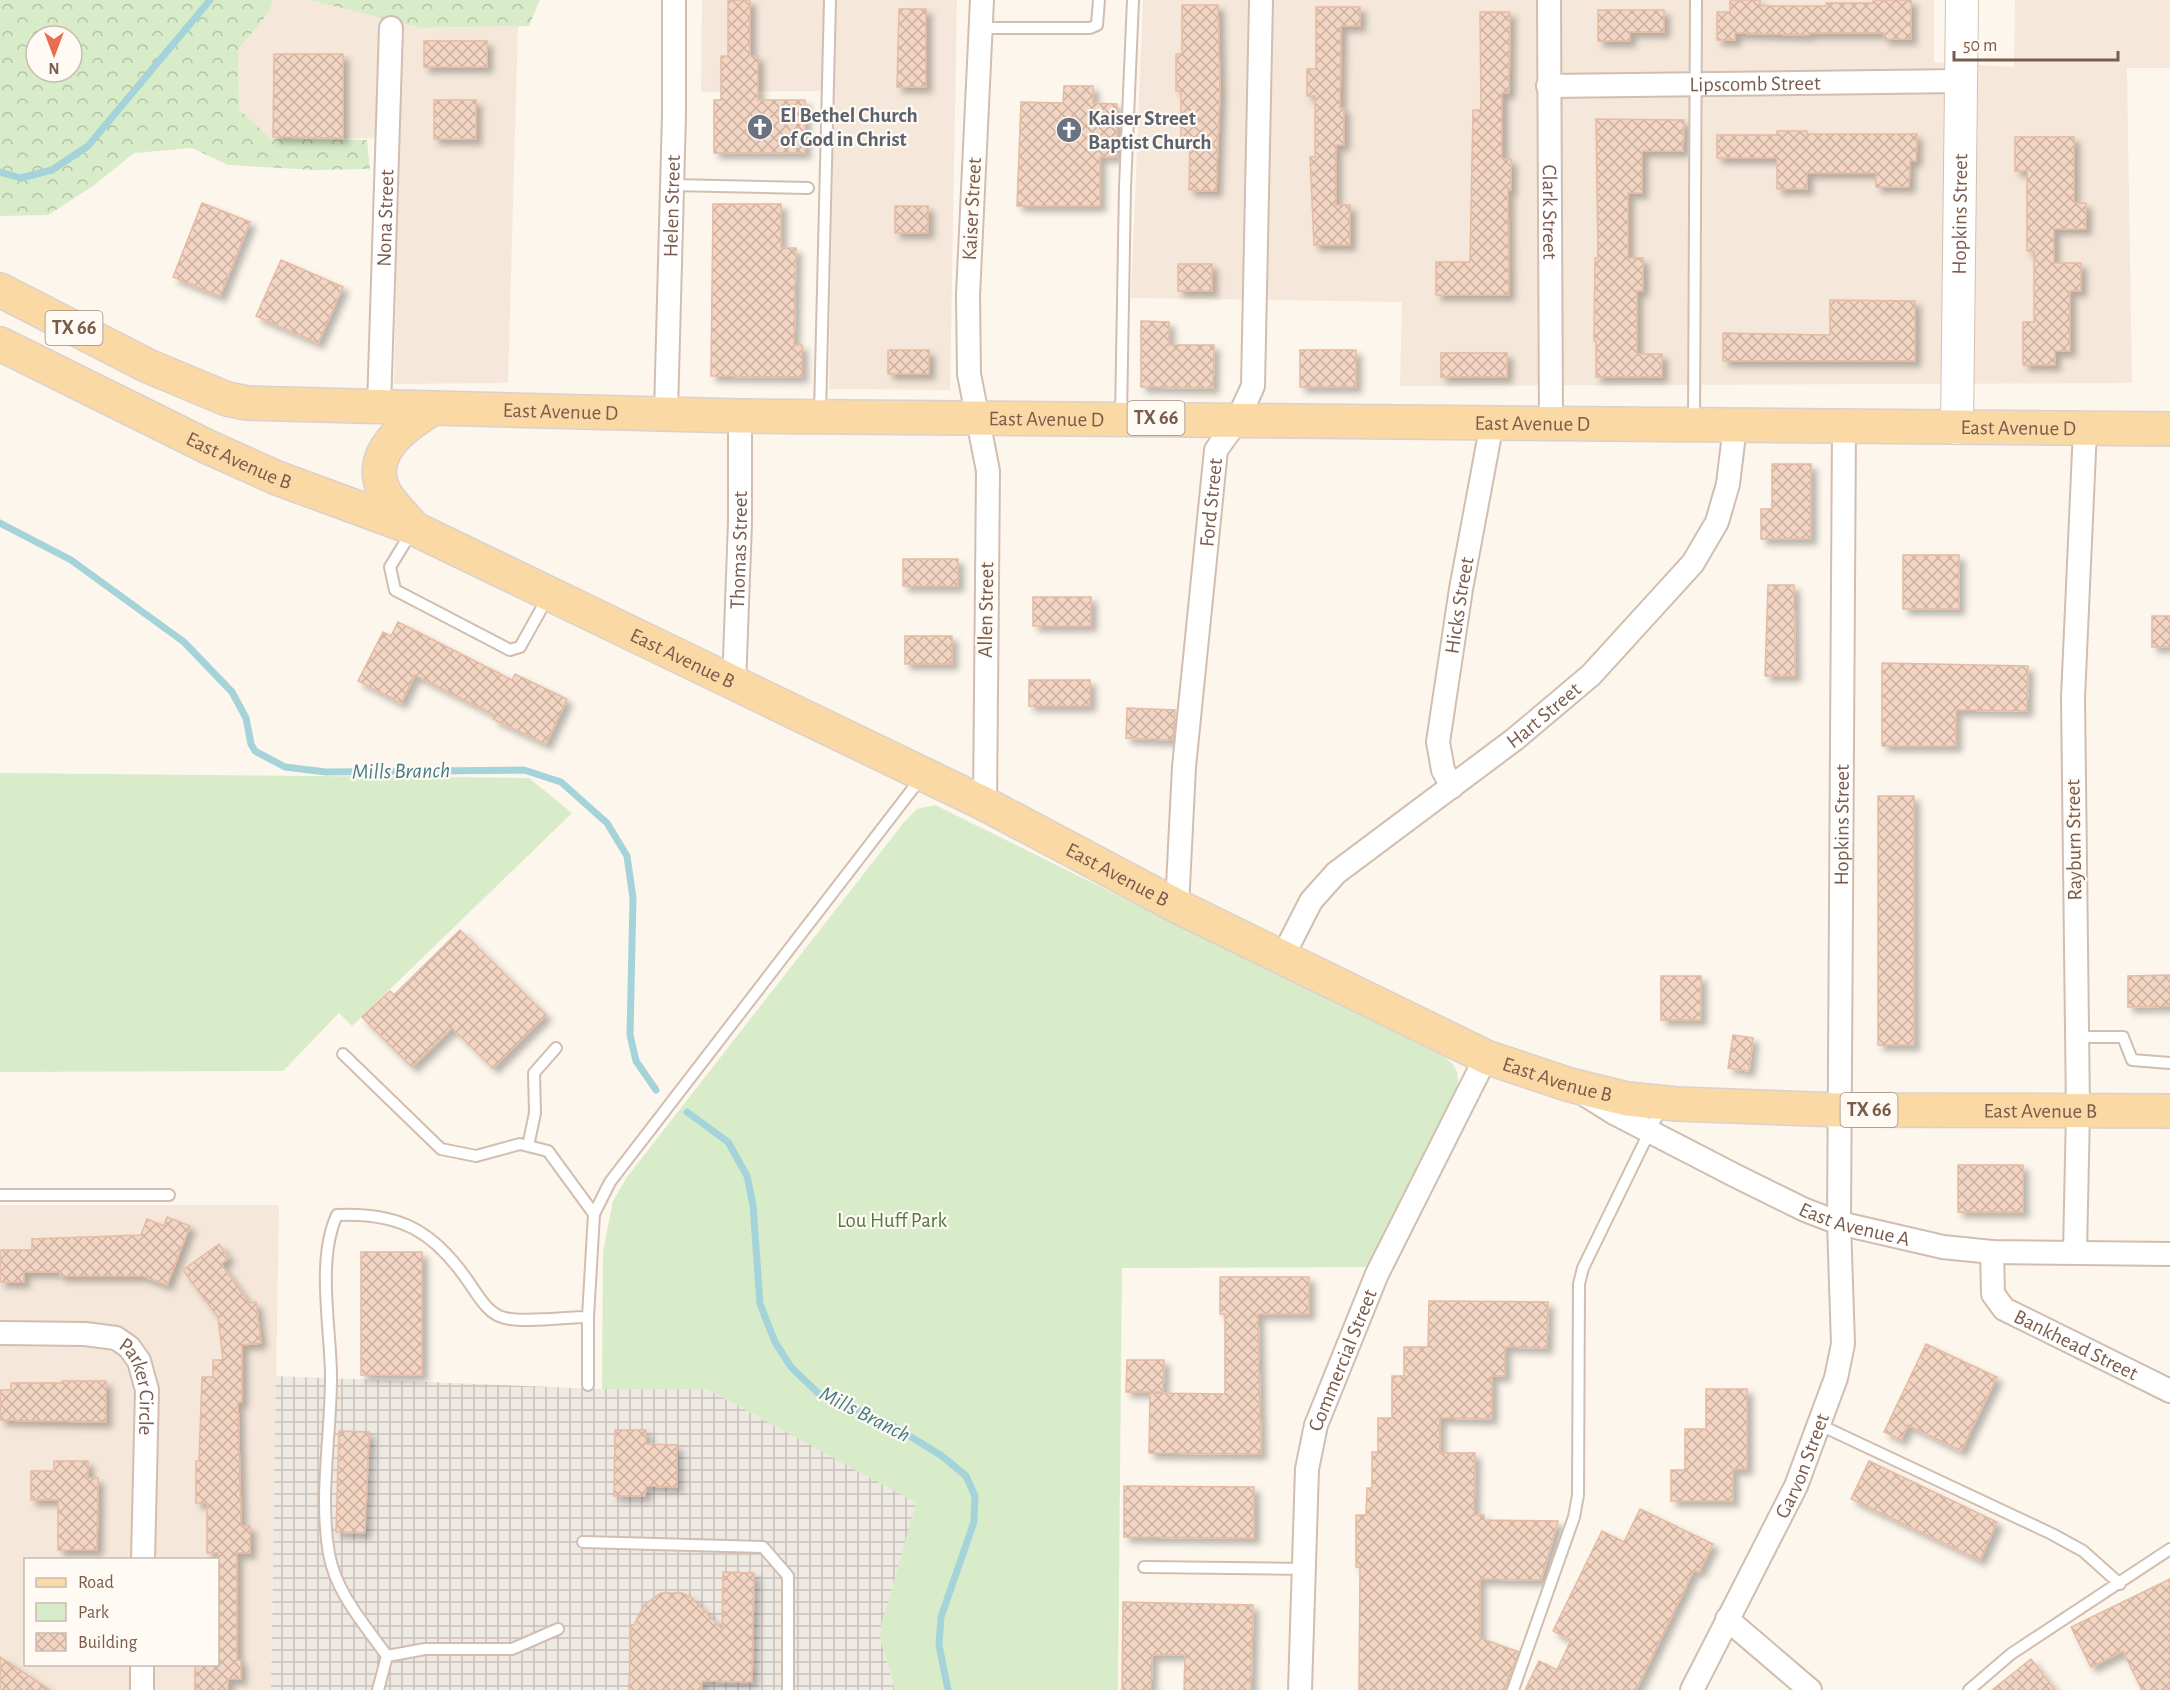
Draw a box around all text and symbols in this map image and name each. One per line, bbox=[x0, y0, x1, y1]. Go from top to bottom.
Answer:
north arrow bbox=[24, 24, 84, 84]
scale bar bbox=[1954, 24, 2118, 62]
text: 50 m bbox=[1963, 37, 1997, 55]
text: N bbox=[48, 60, 60, 76]
street label: Lipscomb Street bbox=[1689, 72, 1821, 95]
place label: El Bethel Church of God in Christ bbox=[780, 105, 918, 150]
place label: Kaiser Street Baptist Church bbox=[1088, 108, 1212, 153]
church icon: El Bethel Church of God in Christ bbox=[745, 112, 775, 142]
church icon: Kaiser Street Baptist Church bbox=[1054, 115, 1084, 145]
street label: Hopkins Street bbox=[1948, 153, 1971, 275]
street label: Helen Street bbox=[660, 154, 683, 257]
street label: Kaiser Street bbox=[959, 157, 985, 261]
street label: Clark Street bbox=[1539, 164, 1561, 260]
street label: Nona Street bbox=[373, 169, 397, 267]
road number: TX 66 bbox=[46, 311, 103, 345]
street label: East Avenue D bbox=[502, 399, 619, 423]
road number: TX 66 bbox=[1128, 401, 1184, 435]
street label: East Avenue D bbox=[989, 408, 1104, 430]
street label: East Avenue D bbox=[1474, 412, 1590, 434]
street label: East Avenue D bbox=[1960, 417, 2076, 439]
street label: East Avenue B bbox=[183, 427, 295, 493]
street label: Ford Street bbox=[1196, 457, 1226, 548]
street label: Thomas Street bbox=[726, 491, 751, 610]
street label: Hicks Street bbox=[1441, 555, 1477, 655]
street label: Allen Street bbox=[975, 562, 997, 658]
street label: East Avenue B bbox=[627, 624, 738, 692]
street label: Hart Street bbox=[1502, 678, 1585, 752]
water label: Mills Branch bbox=[352, 759, 450, 783]
street label: Hopkins Street bbox=[1831, 764, 1852, 886]
street label: Rayburn Street bbox=[2062, 779, 2086, 901]
street label: East Avenue B bbox=[1063, 839, 1173, 910]
street label: East Avenue B bbox=[1500, 1053, 1614, 1105]
road number: TX 66 bbox=[1840, 1093, 1898, 1127]
street label: East Avenue B bbox=[1984, 1100, 2097, 1121]
street label: East Avenue A bbox=[1796, 1198, 1912, 1250]
park label: Lou Huff Park bbox=[837, 1210, 947, 1231]
street label: Commercial Street bbox=[1305, 1286, 1380, 1433]
street label: Bankhead Street bbox=[2011, 1305, 2142, 1384]
street label: Parker Circle bbox=[116, 1333, 158, 1436]
water label: Mills Branch bbox=[816, 1382, 914, 1446]
street label: Garvon Street bbox=[1771, 1410, 1833, 1522]
legend bbox=[24, 1558, 219, 1666]
text: Road bbox=[78, 1574, 114, 1592]
text: Park bbox=[78, 1604, 110, 1622]
text: Building bbox=[78, 1634, 138, 1652]

